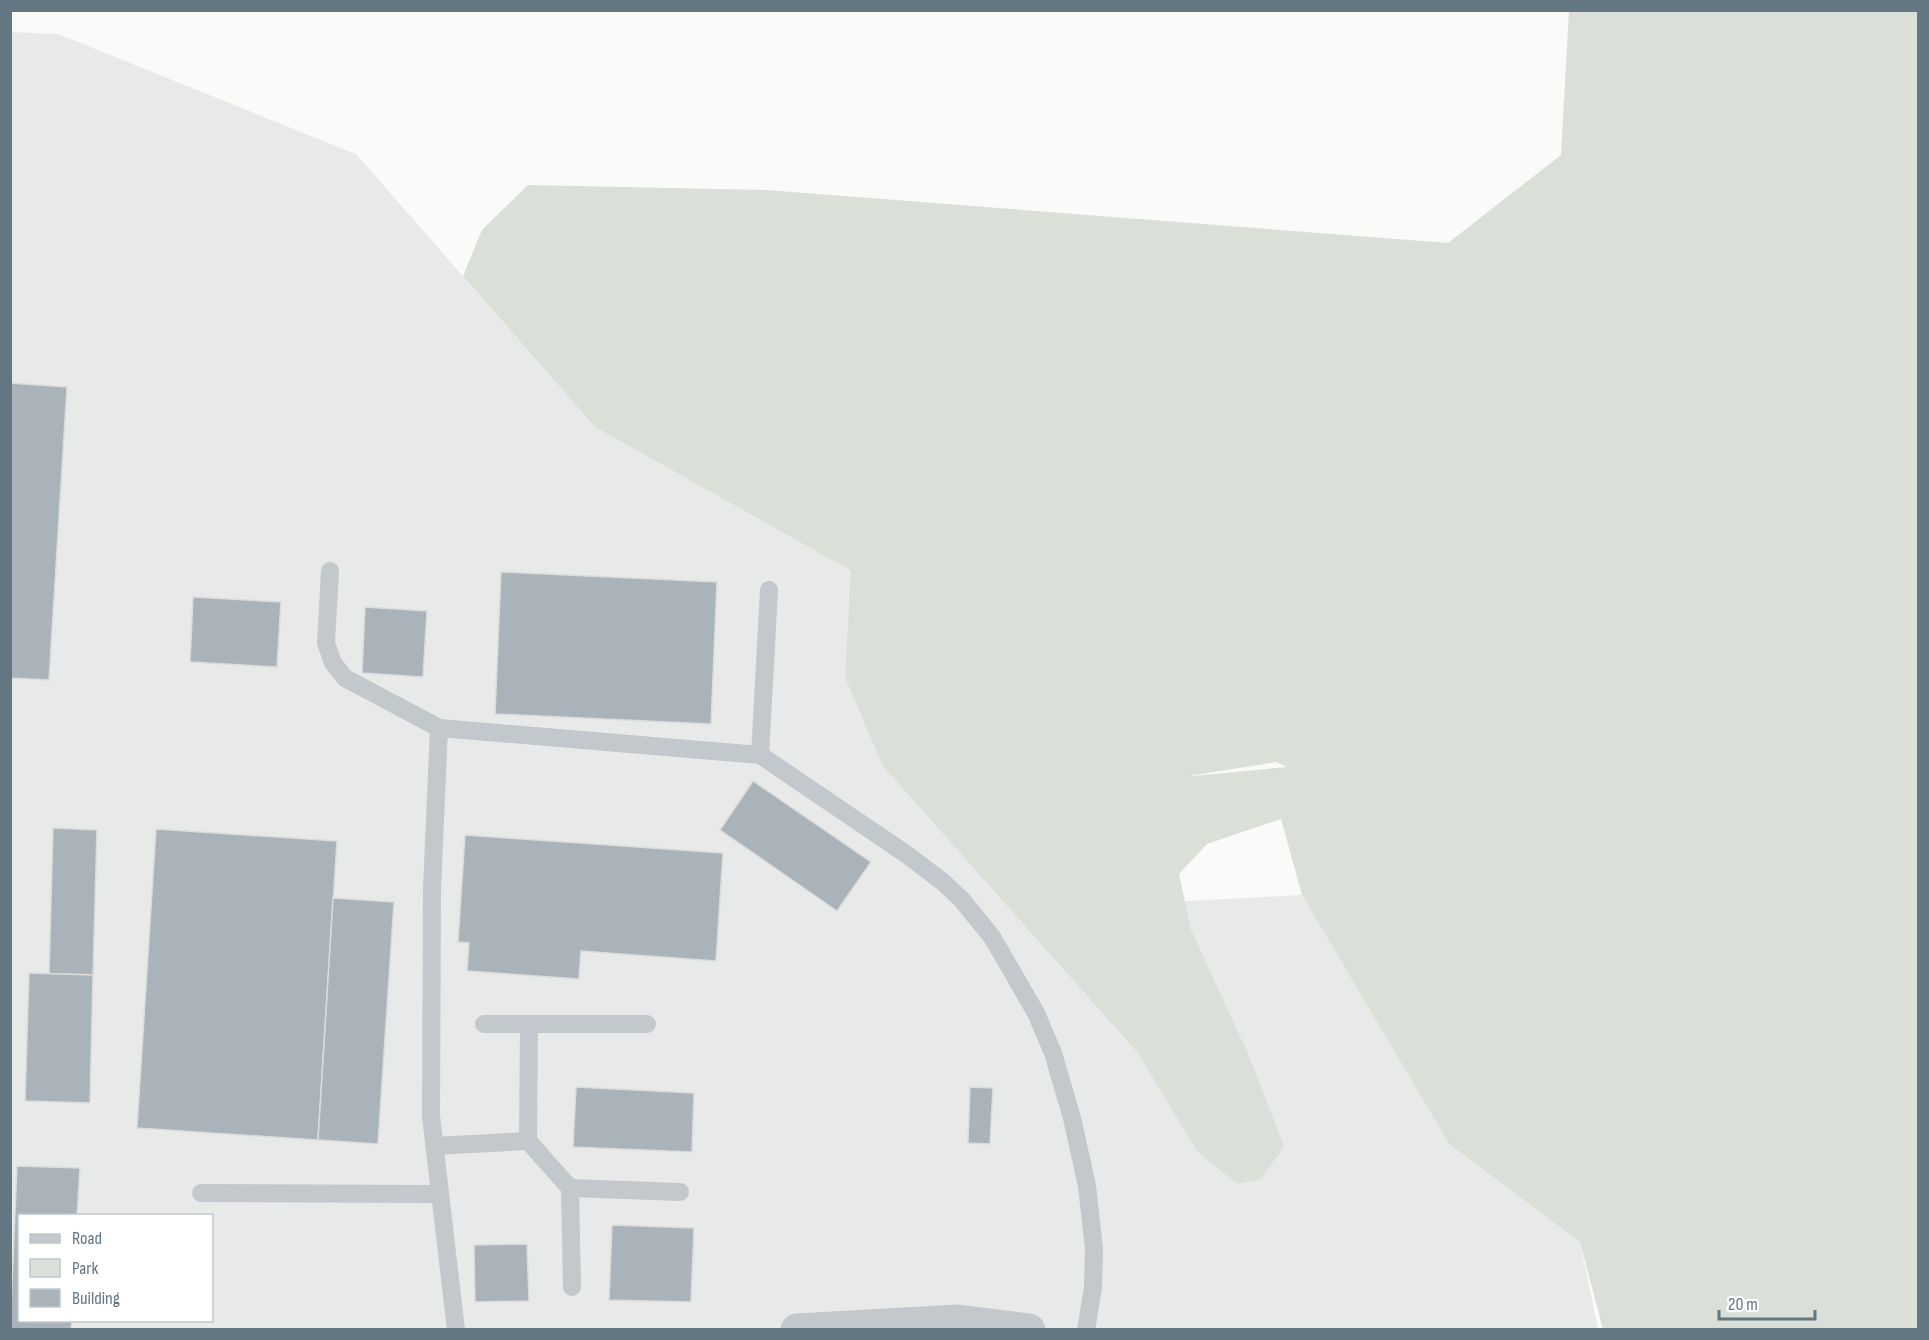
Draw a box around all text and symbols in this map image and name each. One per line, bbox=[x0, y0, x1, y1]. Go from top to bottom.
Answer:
legend bbox=[18, 1214, 213, 1322]
text: Road bbox=[72, 1228, 102, 1249]
text: Park bbox=[72, 1258, 98, 1279]
scale bar bbox=[1719, 1283, 1815, 1321]
text: Building bbox=[72, 1288, 120, 1309]
text: 20 m bbox=[1728, 1294, 1758, 1315]

